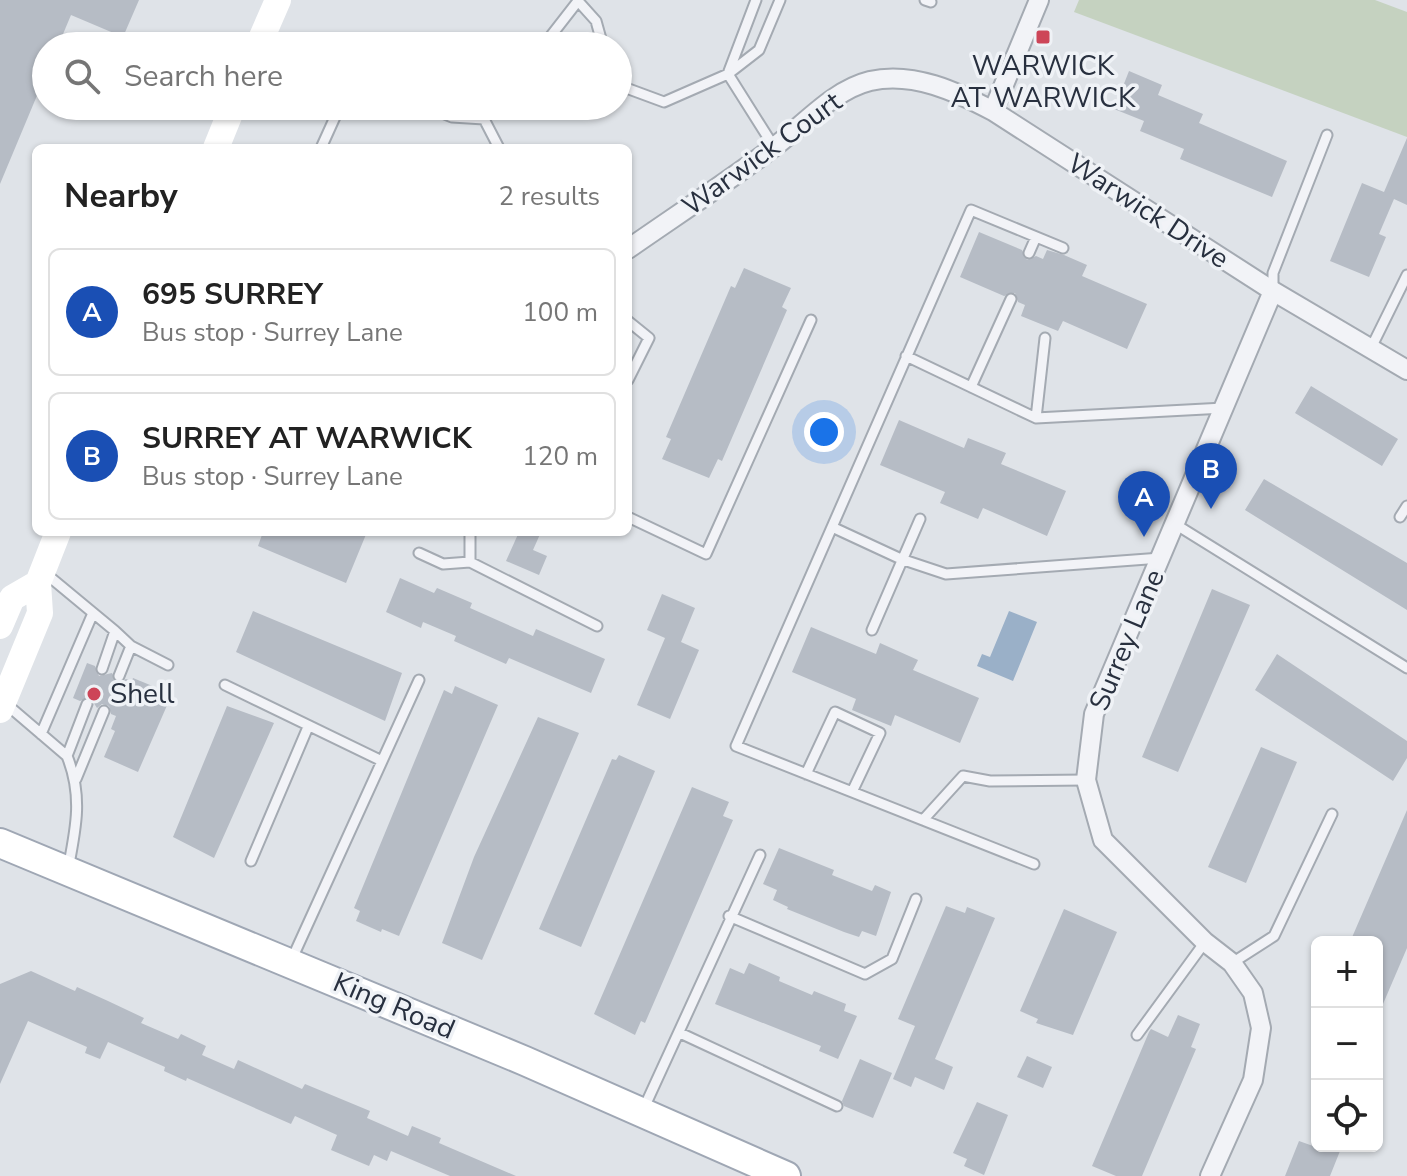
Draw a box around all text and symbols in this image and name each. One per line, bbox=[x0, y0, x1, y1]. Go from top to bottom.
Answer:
marker: WARWICK AT WARWICK bbox=[1034, 28, 1052, 46]
search box bbox=[32, 32, 632, 120]
place label: WARWICK AT WARWICK bbox=[951, 47, 1136, 117]
icon: search bbox=[60, 54, 104, 98]
text: Search here bbox=[124, 56, 283, 97]
street label: Warwick Court bbox=[674, 83, 850, 225]
street label: Warwick Drive bbox=[1060, 145, 1236, 277]
text: Nearby bbox=[64, 173, 178, 219]
text: 2 results bbox=[499, 179, 600, 214]
text: 695 SURREY bbox=[142, 274, 323, 315]
text: A bbox=[82, 295, 102, 330]
text: 100 m bbox=[522, 295, 598, 330]
text: Bus stop · Surrey Lane bbox=[142, 315, 403, 350]
your location bbox=[804, 412, 844, 452]
text: SURREY AT WARWICK bbox=[142, 418, 472, 459]
text: B bbox=[83, 439, 101, 474]
text: 120 m bbox=[522, 439, 598, 474]
pin: B bbox=[1185, 443, 1237, 509]
text: Bus stop · Surrey Lane bbox=[142, 459, 403, 494]
pin: A bbox=[1118, 471, 1170, 537]
street label: Surrey Lane bbox=[1080, 564, 1174, 716]
place label: Shell bbox=[110, 675, 175, 713]
marker: Shell bbox=[85, 685, 103, 703]
map controls bbox=[1311, 936, 1383, 1152]
button: + bbox=[1311, 936, 1383, 1008]
street label: King Road bbox=[327, 963, 461, 1049]
button: − bbox=[1311, 1008, 1383, 1080]
button: locate bbox=[1311, 1080, 1383, 1152]

